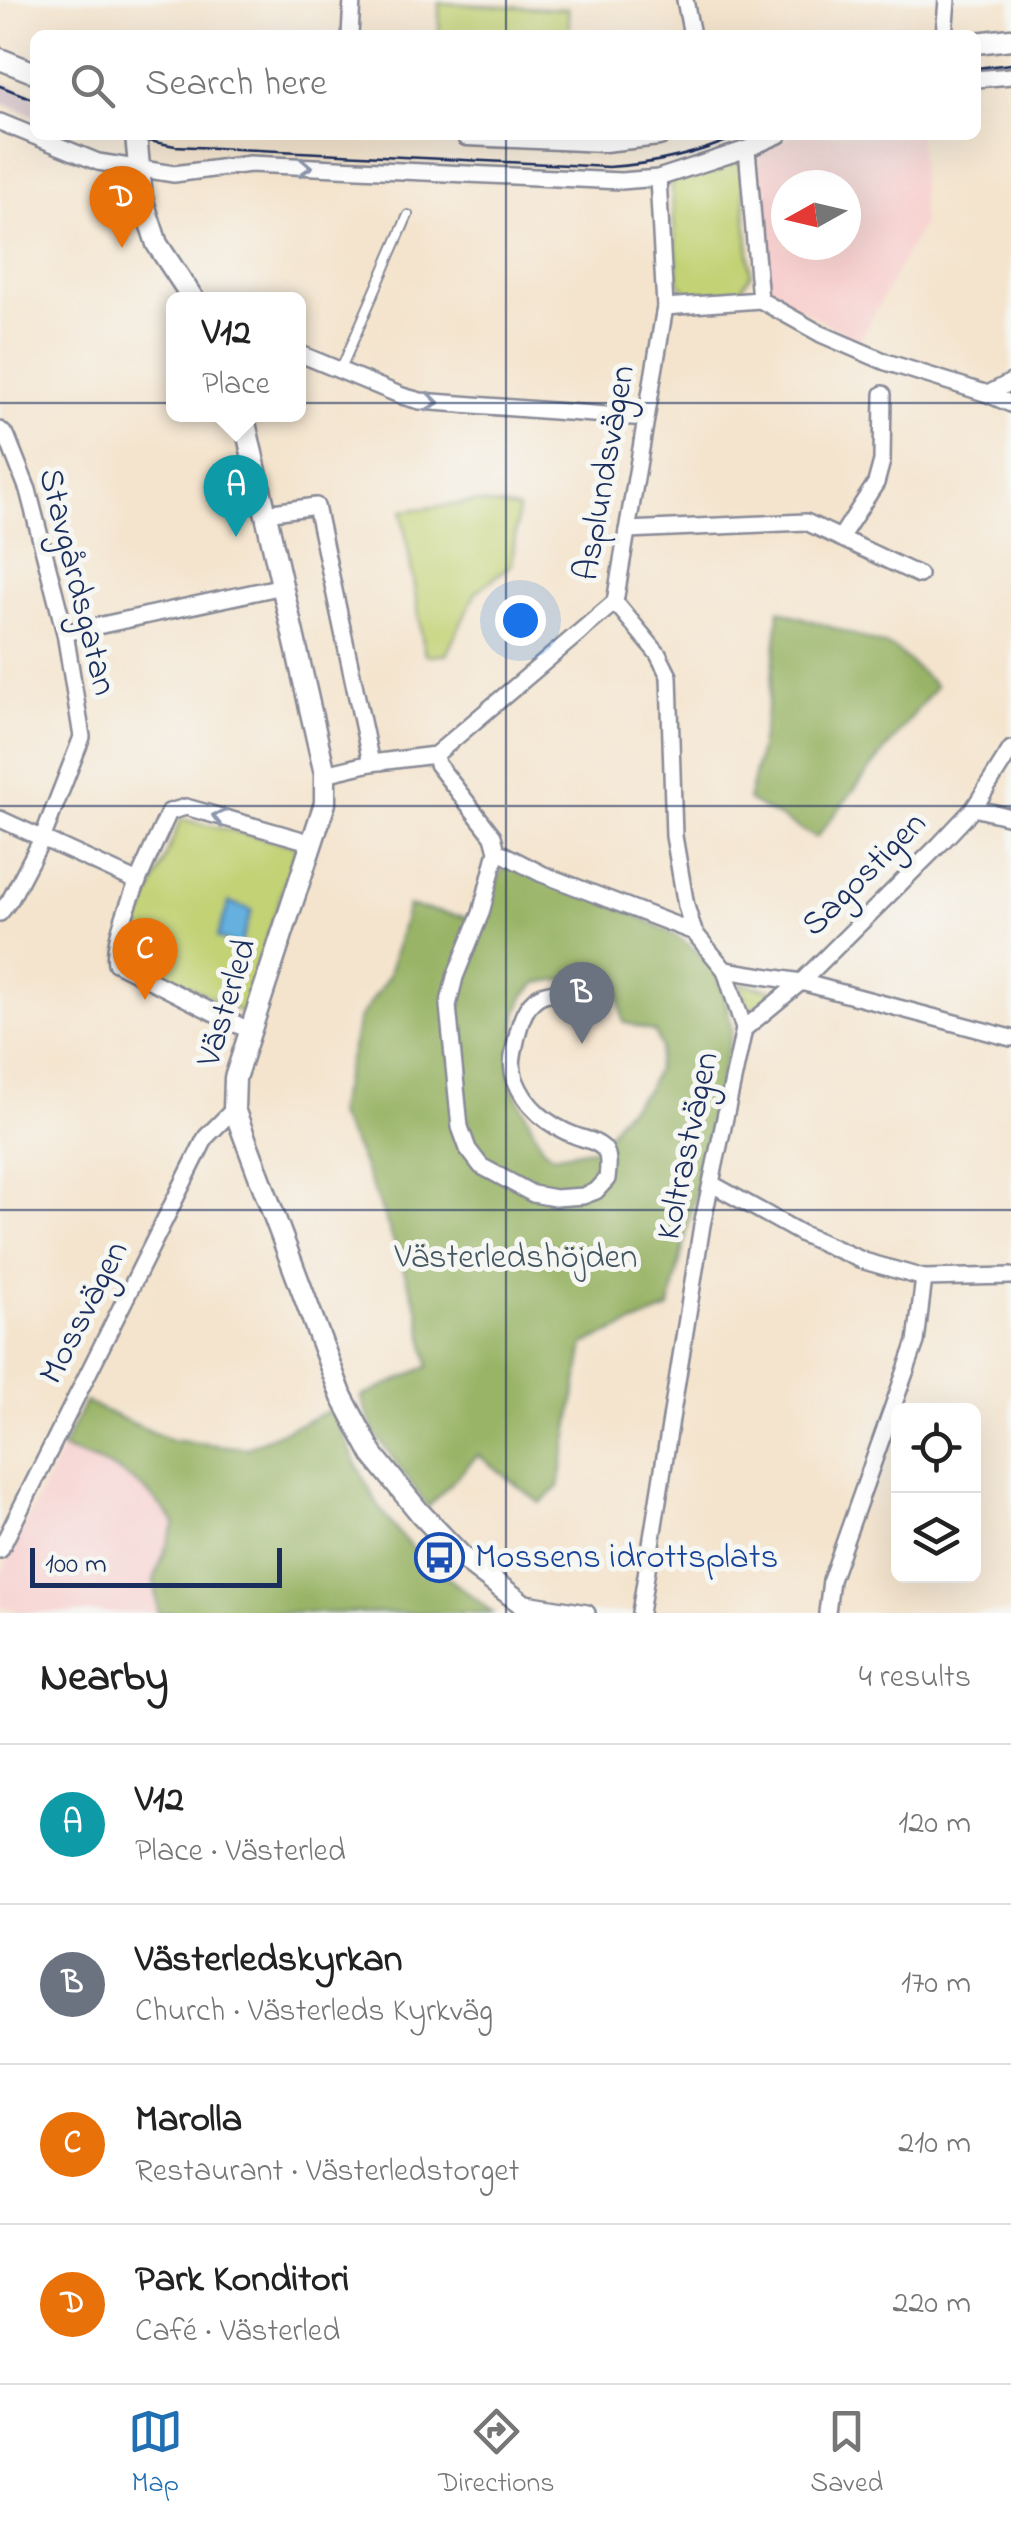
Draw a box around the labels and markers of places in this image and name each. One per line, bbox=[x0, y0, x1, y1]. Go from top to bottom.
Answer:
pin: D bbox=[90, 166, 154, 248]
pin: A bbox=[204, 454, 268, 537]
pin: C bbox=[112, 918, 178, 1000]
pin: B bbox=[550, 962, 614, 1044]
bus stop icon: Mossens idrottsplats bbox=[414, 1532, 466, 1584]
place label: Mossens idrottsplats bbox=[475, 1533, 778, 1584]

